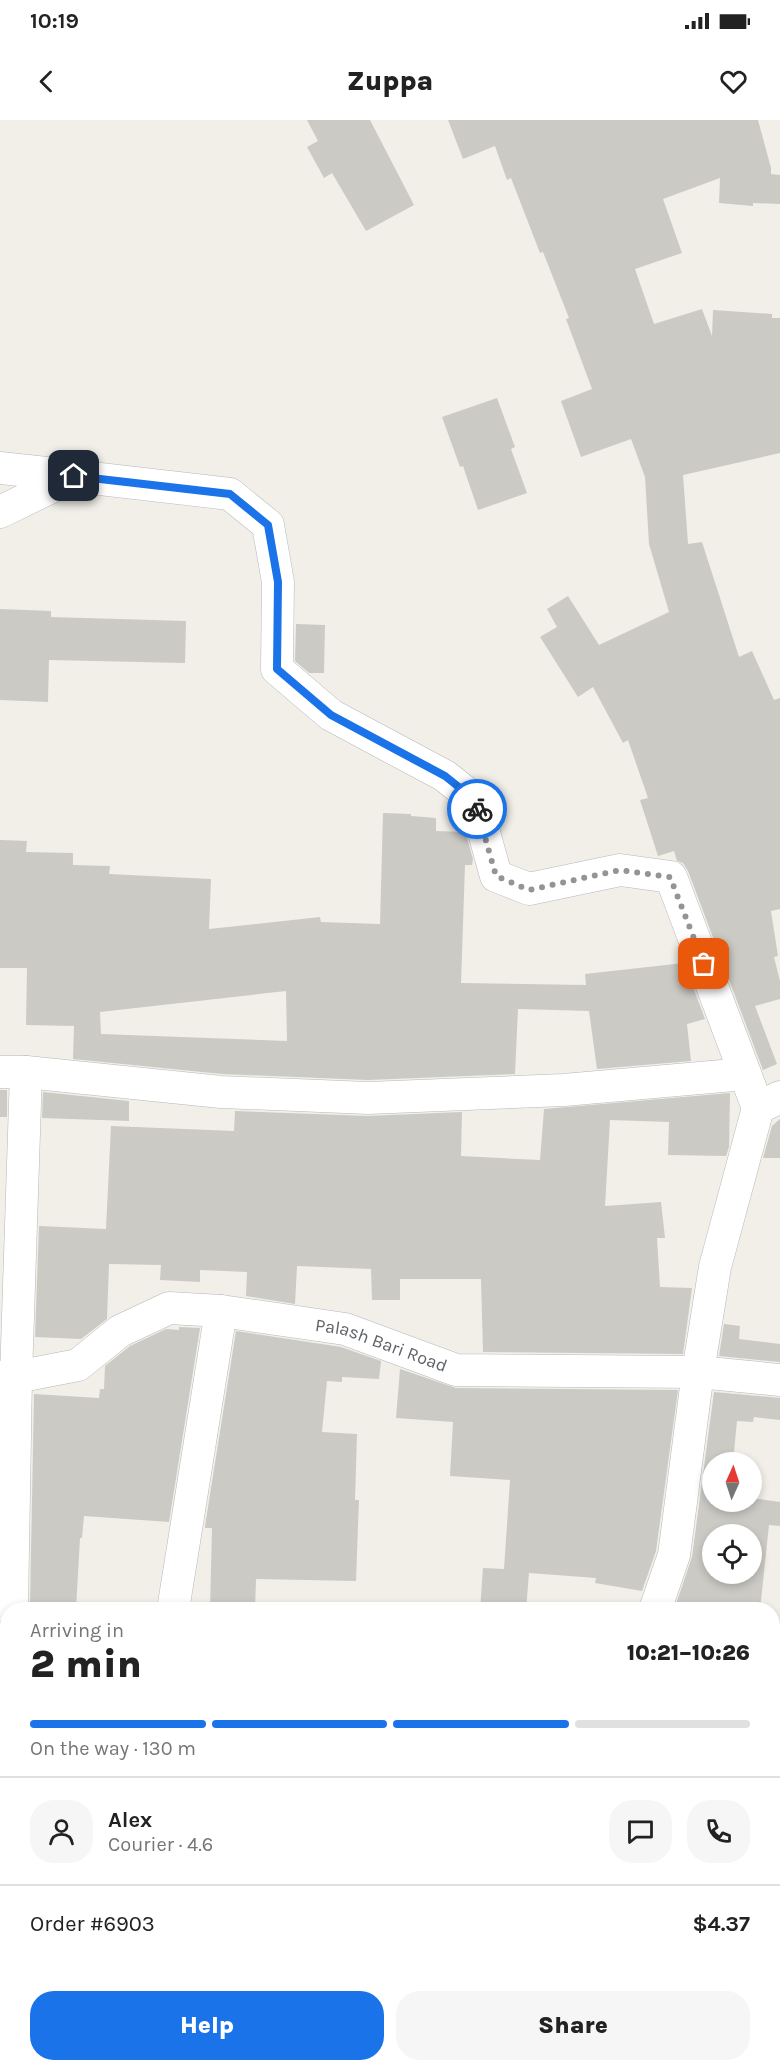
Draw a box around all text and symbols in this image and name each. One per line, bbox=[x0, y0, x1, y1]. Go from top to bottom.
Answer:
text: 10:19 bbox=[30, 8, 79, 34]
icon: back bbox=[30, 65, 63, 98]
text: Zuppa bbox=[347, 65, 433, 97]
icon: heart bbox=[717, 65, 750, 98]
pin bbox=[48, 450, 99, 501]
icon: home bbox=[57, 459, 90, 492]
courier bbox=[447, 779, 507, 839]
icon: bike bbox=[461, 793, 494, 826]
pin bbox=[678, 938, 729, 989]
icon: bag bbox=[687, 947, 720, 980]
street label: Palash Bari Road bbox=[314, 1314, 451, 1377]
north arrow bbox=[702, 1452, 762, 1512]
map controls bbox=[702, 1452, 762, 1584]
button: locate bbox=[702, 1524, 762, 1584]
text: Arriving in bbox=[30, 1619, 124, 1642]
text: 10:21–10:26 bbox=[627, 1640, 750, 1666]
text: 2 min bbox=[30, 1641, 142, 1687]
text: On the way · 130 m bbox=[30, 1737, 196, 1760]
button: person bbox=[30, 1800, 93, 1863]
button: chat bbox=[609, 1800, 672, 1863]
button: phone bbox=[687, 1800, 750, 1863]
text: Alex bbox=[108, 1807, 152, 1833]
text: Courier · 4.6 bbox=[108, 1833, 213, 1856]
text: Order #6903 bbox=[30, 1911, 155, 1937]
text: $4.37 bbox=[692, 1911, 750, 1937]
button: Help bbox=[30, 1991, 384, 2060]
button: Share bbox=[396, 1991, 750, 2060]

